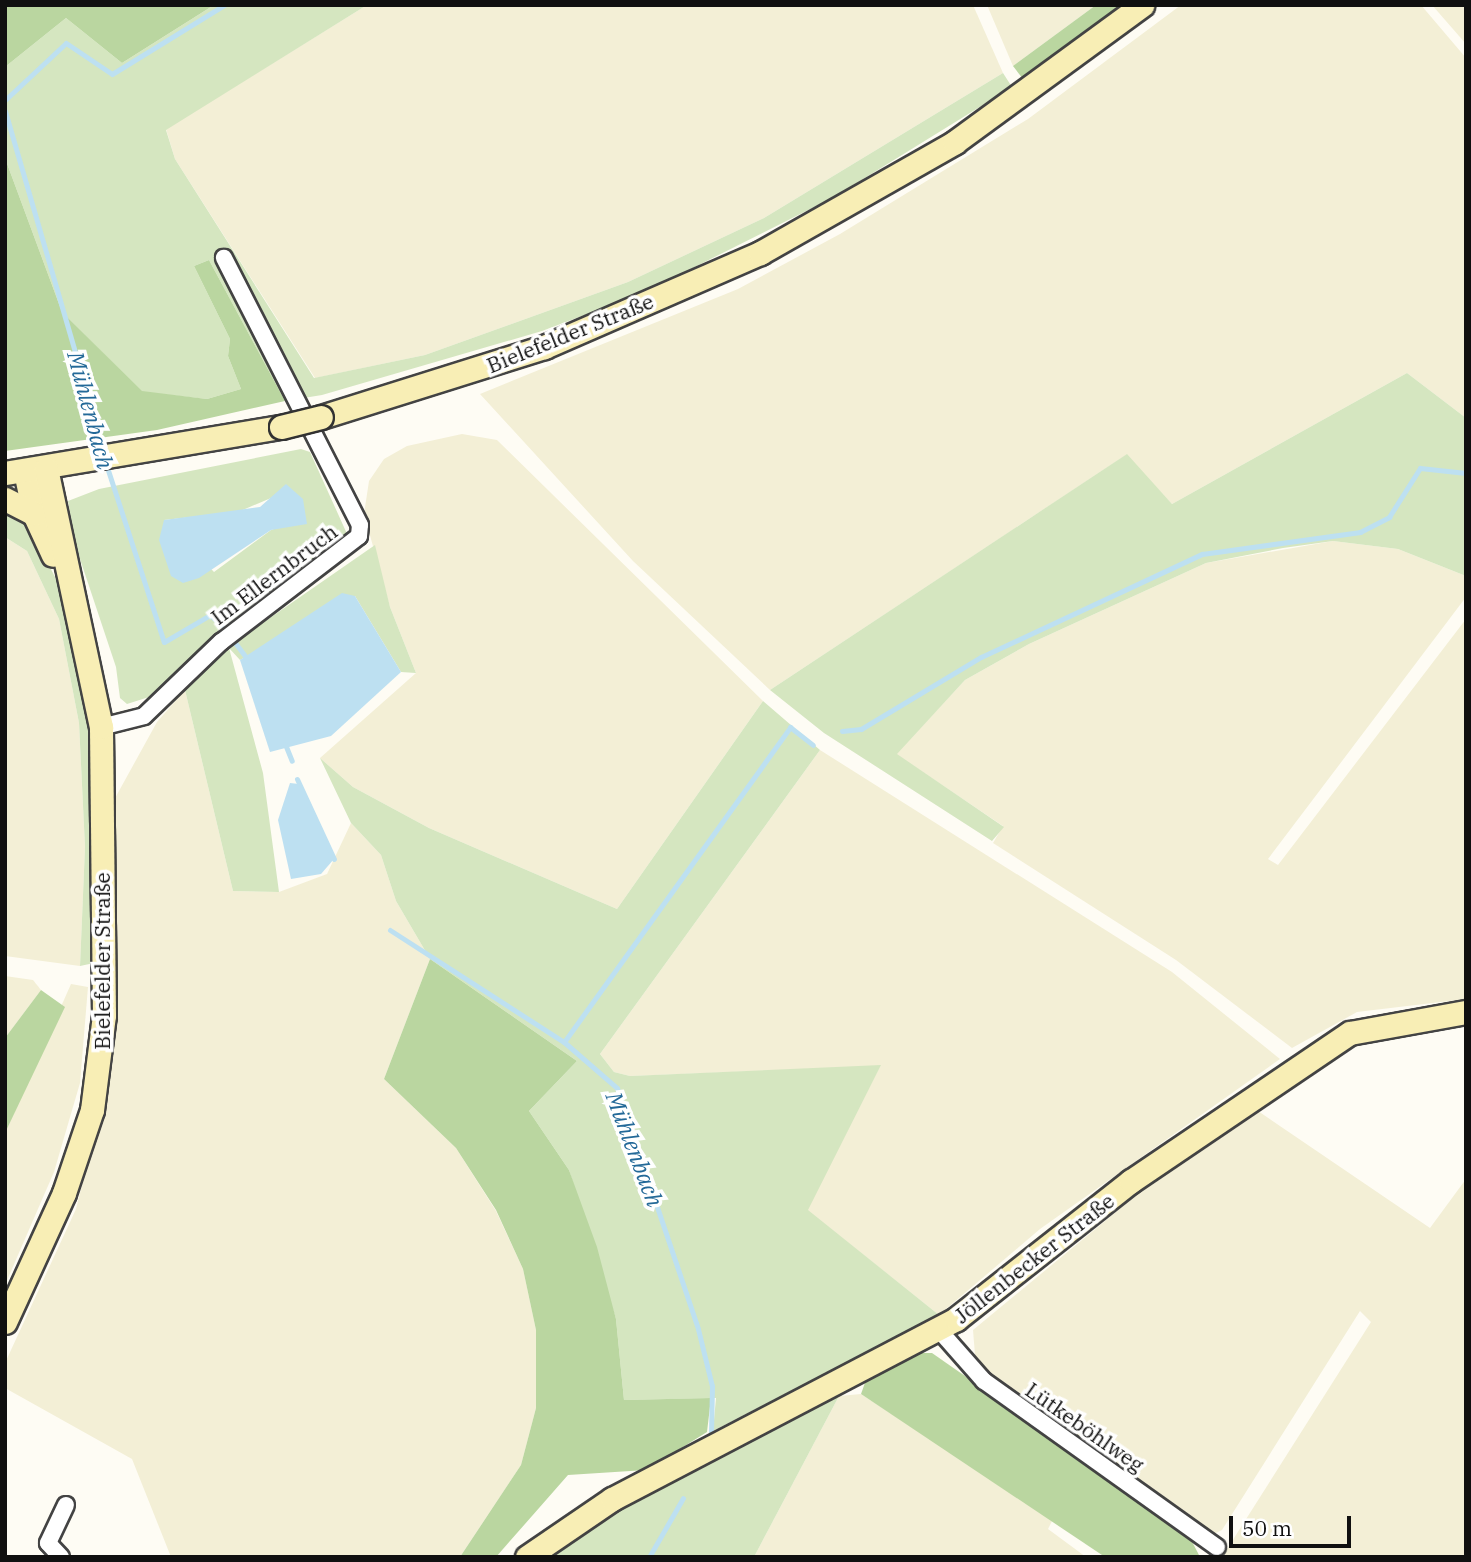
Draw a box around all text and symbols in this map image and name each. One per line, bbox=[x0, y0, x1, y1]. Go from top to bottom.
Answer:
street label: Bielefelder Straße bbox=[483, 288, 657, 378]
water label: Mühlenbach bbox=[62, 348, 120, 472]
street label: Im Ellernbruch bbox=[206, 518, 342, 630]
street label: Bielefelder Straße bbox=[89, 872, 115, 1050]
water label: Mühlenbach bbox=[600, 1088, 670, 1210]
street label: Jöllenbecker Straße bbox=[949, 1188, 1119, 1328]
street label: Lütkeböhlweg bbox=[1021, 1377, 1149, 1477]
scale bar bbox=[1233, 1502, 1356, 1546]
text: 50 m bbox=[1242, 1514, 1292, 1542]

